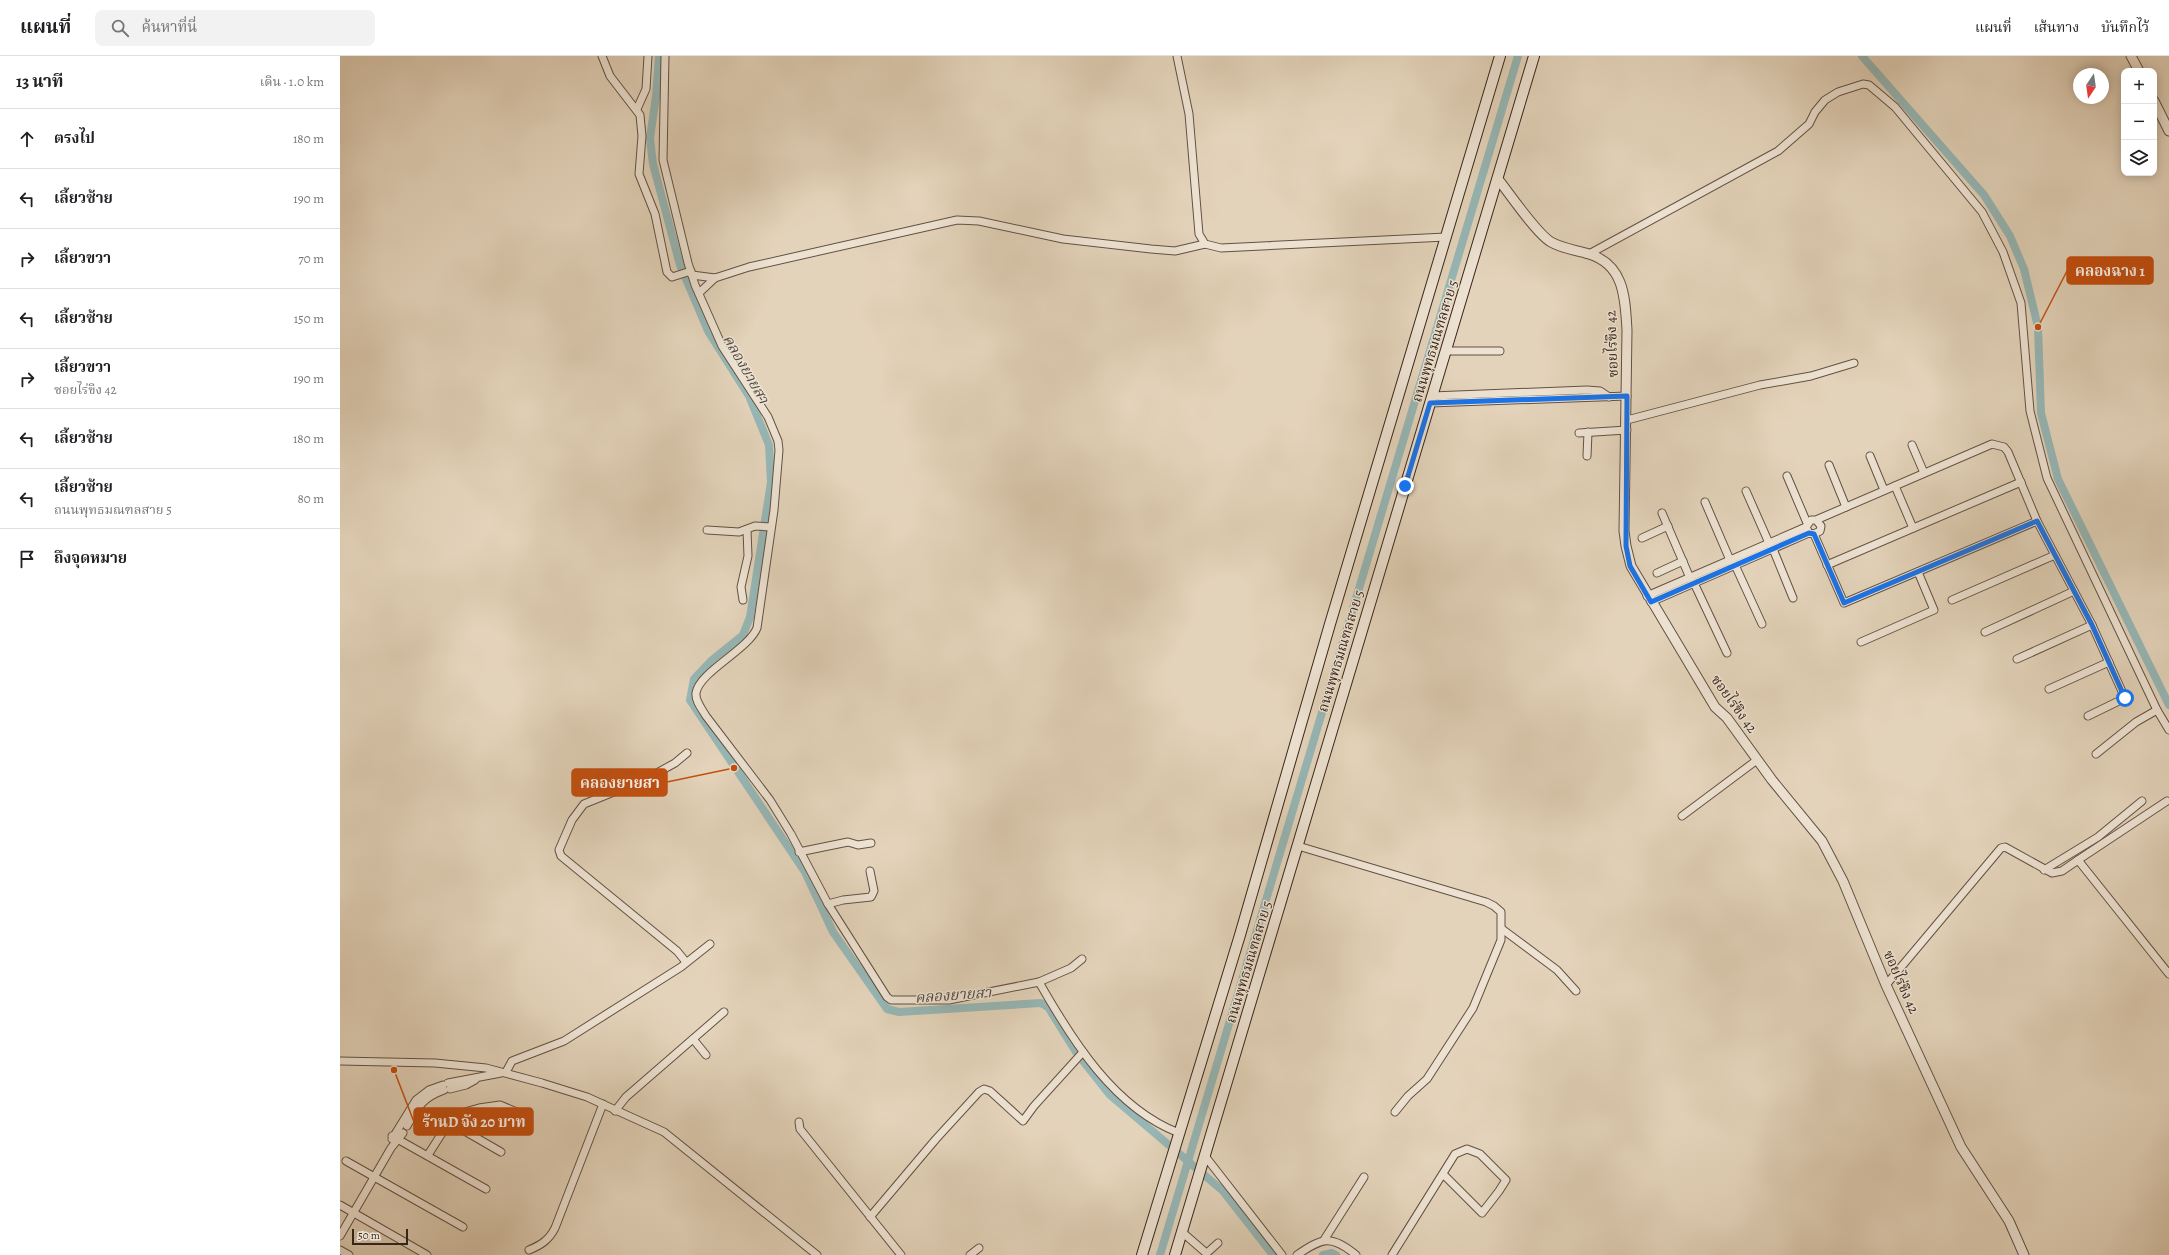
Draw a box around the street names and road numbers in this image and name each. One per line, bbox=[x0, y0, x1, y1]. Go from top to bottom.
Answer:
street label: ถนนพุทธมณฑลสาย 5 bbox=[1407, 278, 1463, 404]
street label: ซอยไร่ขิง 42 bbox=[1600, 310, 1623, 378]
street label: ถนนพุทธมณฑลสาย 5 bbox=[1313, 588, 1369, 714]
street label: ซอยไร่ขิง 42 bbox=[1706, 671, 1763, 737]
street label: ถนนพุทธมณฑลสาย 5 bbox=[1221, 899, 1277, 1025]
street label: ซอยไร่ขิง 42 bbox=[1879, 947, 1924, 1017]

